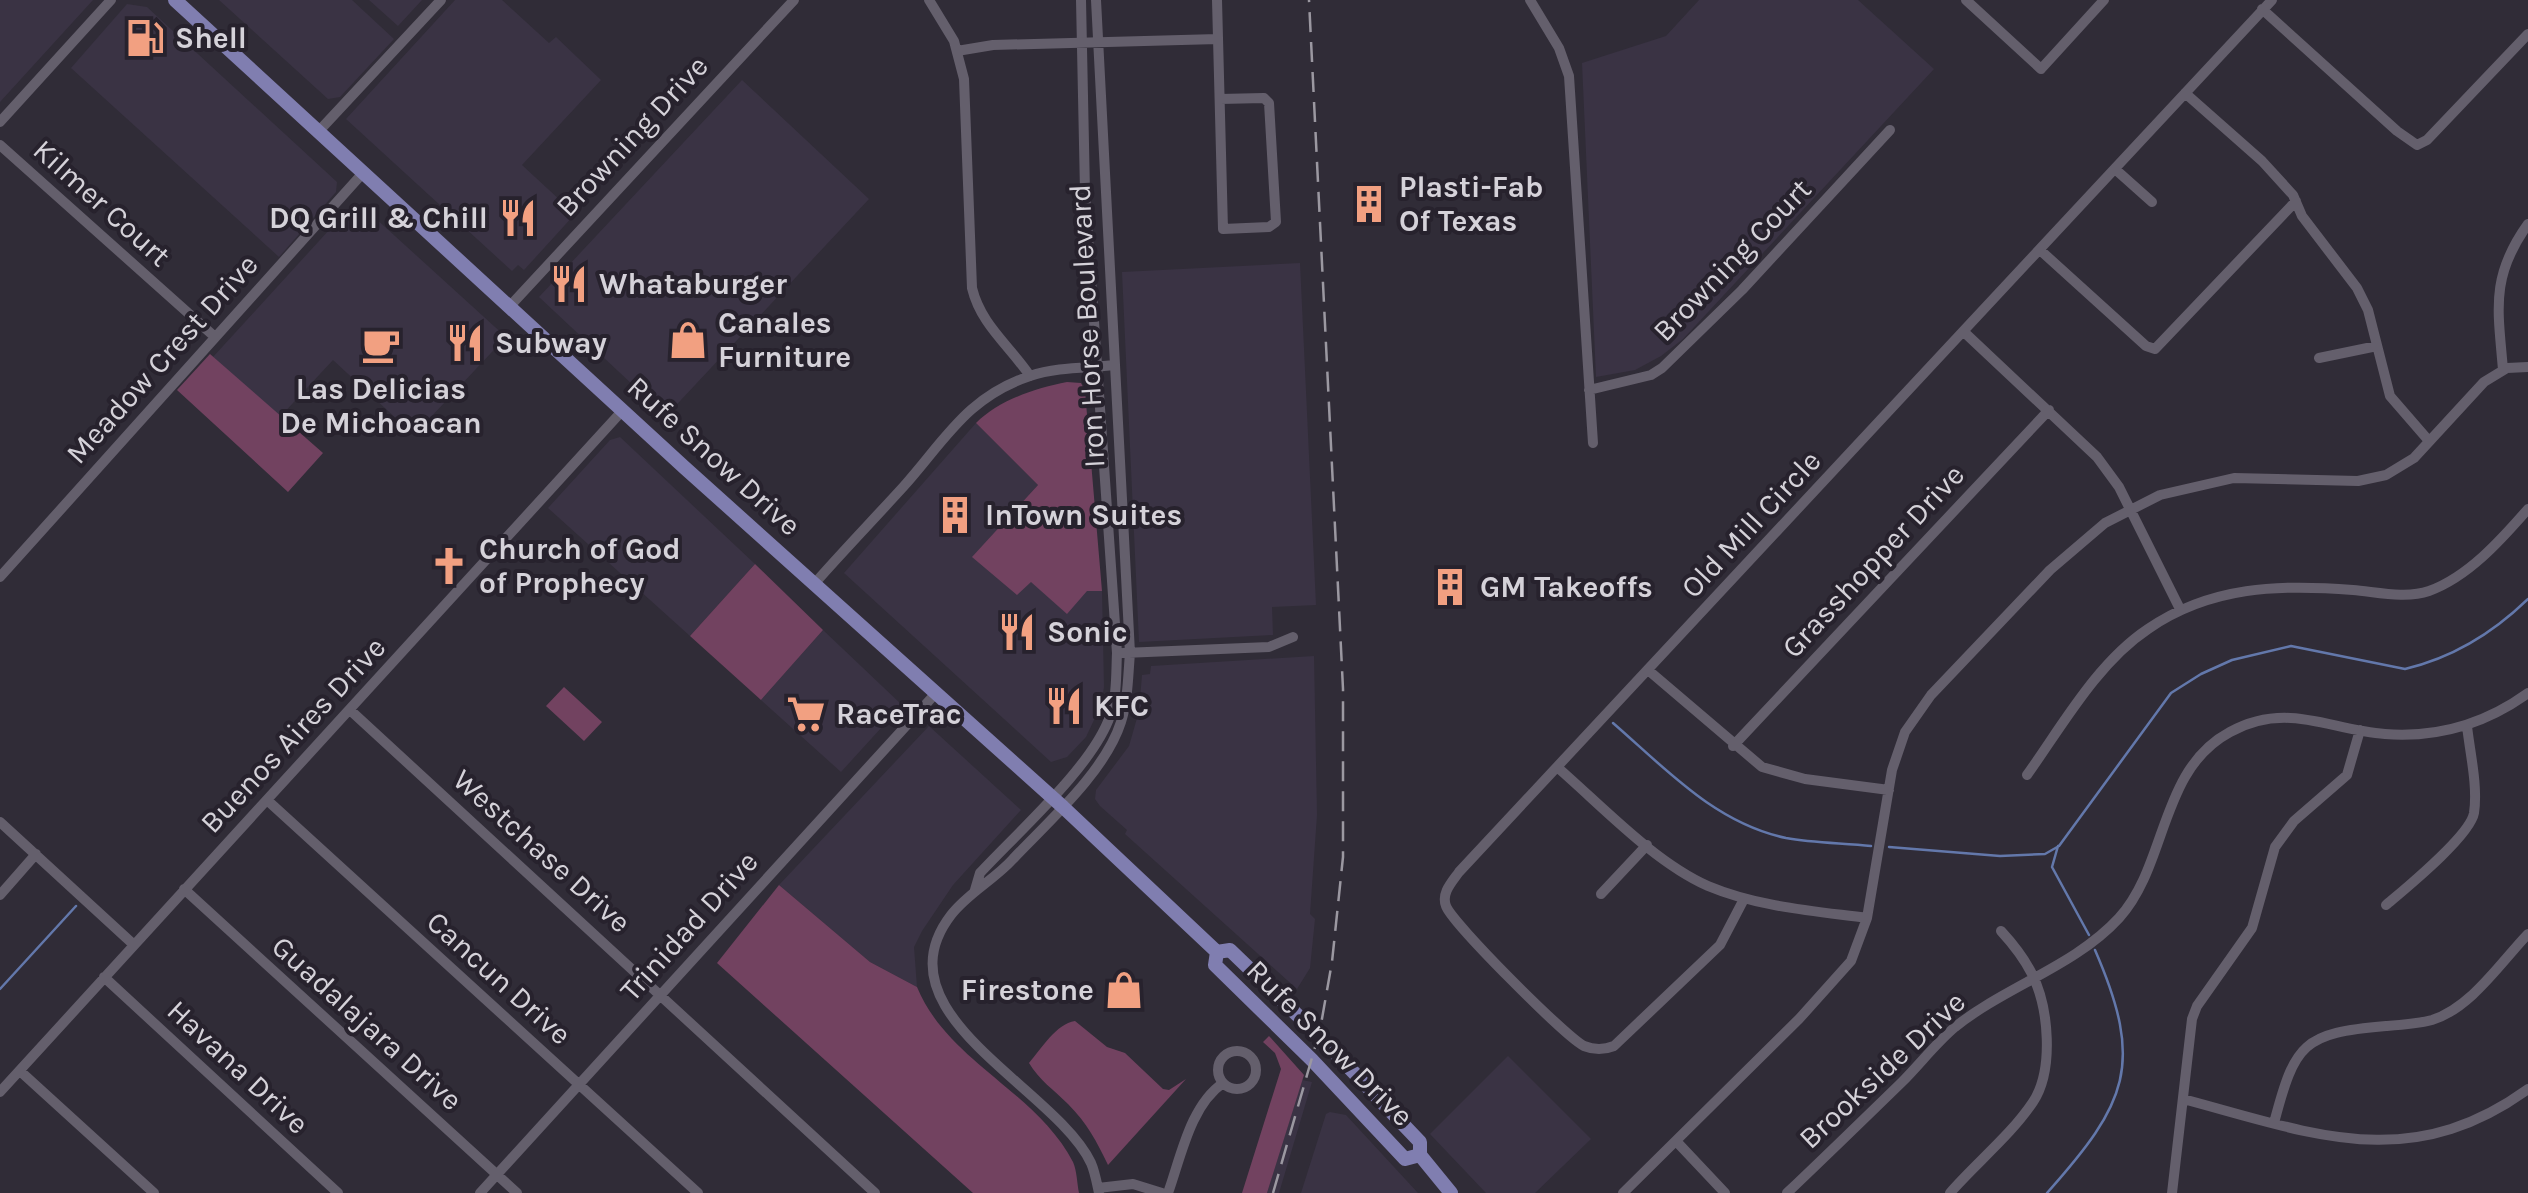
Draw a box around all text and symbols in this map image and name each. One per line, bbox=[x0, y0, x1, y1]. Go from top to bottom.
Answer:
fuel station icon: Shell bbox=[124, 17, 166, 59]
place label: Shell bbox=[175, 20, 247, 56]
street label: Browning Drive bbox=[548, 48, 716, 224]
street label: Kilmer Court bbox=[26, 132, 178, 274]
place label: Plasti-Fab Of Texas bbox=[1399, 169, 1543, 239]
street label: Browning Court bbox=[1645, 171, 1819, 349]
street label: Iron Horse Boulevard bbox=[1062, 183, 1112, 469]
building icon: Plasti-Fab Of Texas bbox=[1348, 183, 1390, 225]
restaurant icon: DQ Grill & Chill bbox=[497, 197, 539, 239]
place label: DQ Grill & Chill bbox=[269, 200, 488, 236]
street label: Meadow Crest Drive bbox=[59, 247, 265, 471]
restaurant icon: Whataburger bbox=[548, 263, 590, 305]
place label: Whataburger bbox=[599, 266, 787, 302]
place label: Canales Furniture bbox=[718, 305, 851, 375]
shop icon: Canales Furniture bbox=[667, 319, 709, 361]
restaurant icon: Subway bbox=[444, 322, 486, 364]
cafe icon: Las Delicias De Michoacan bbox=[360, 324, 402, 366]
place label: Subway bbox=[495, 325, 607, 361]
street label: Rufe Snow Drive bbox=[620, 369, 808, 543]
place label: Las Delicias De Michoacan bbox=[280, 371, 482, 441]
street label: Old Mill Circle bbox=[1674, 443, 1828, 605]
street label: Grasshopper Drive bbox=[1774, 457, 1972, 665]
building icon: InTown Suites bbox=[934, 494, 976, 536]
place label: InTown Suites bbox=[985, 497, 1182, 533]
place label: Church of God of Prophecy bbox=[479, 531, 681, 601]
church icon: Church of God of Prophecy bbox=[428, 545, 470, 587]
building icon: GM Takeoffs bbox=[1429, 566, 1471, 608]
place label: GM Takeoffs bbox=[1480, 569, 1653, 605]
restaurant icon: Sonic bbox=[996, 611, 1038, 653]
place label: Sonic bbox=[1047, 614, 1128, 650]
street label: Buenos Aires Drive bbox=[193, 629, 393, 841]
restaurant icon: KFC bbox=[1043, 685, 1085, 727]
place label: KFC bbox=[1094, 688, 1149, 724]
supermarket icon: RaceTrac bbox=[785, 693, 827, 735]
place label: RaceTrac bbox=[836, 696, 962, 732]
street label: Westchase Drive bbox=[446, 762, 638, 940]
street label: Trinidad Drive bbox=[612, 844, 766, 1008]
street label: Cancun Drive bbox=[419, 904, 579, 1052]
street label: Guadalajara Drive bbox=[264, 928, 470, 1118]
street label: Rufe Snow Drive bbox=[1239, 952, 1421, 1134]
shop icon: Firestone bbox=[1103, 969, 1145, 1011]
place label: Firestone bbox=[961, 972, 1094, 1008]
street label: Brookside Drive bbox=[1791, 984, 1973, 1156]
street label: Havana Drive bbox=[160, 992, 316, 1142]

